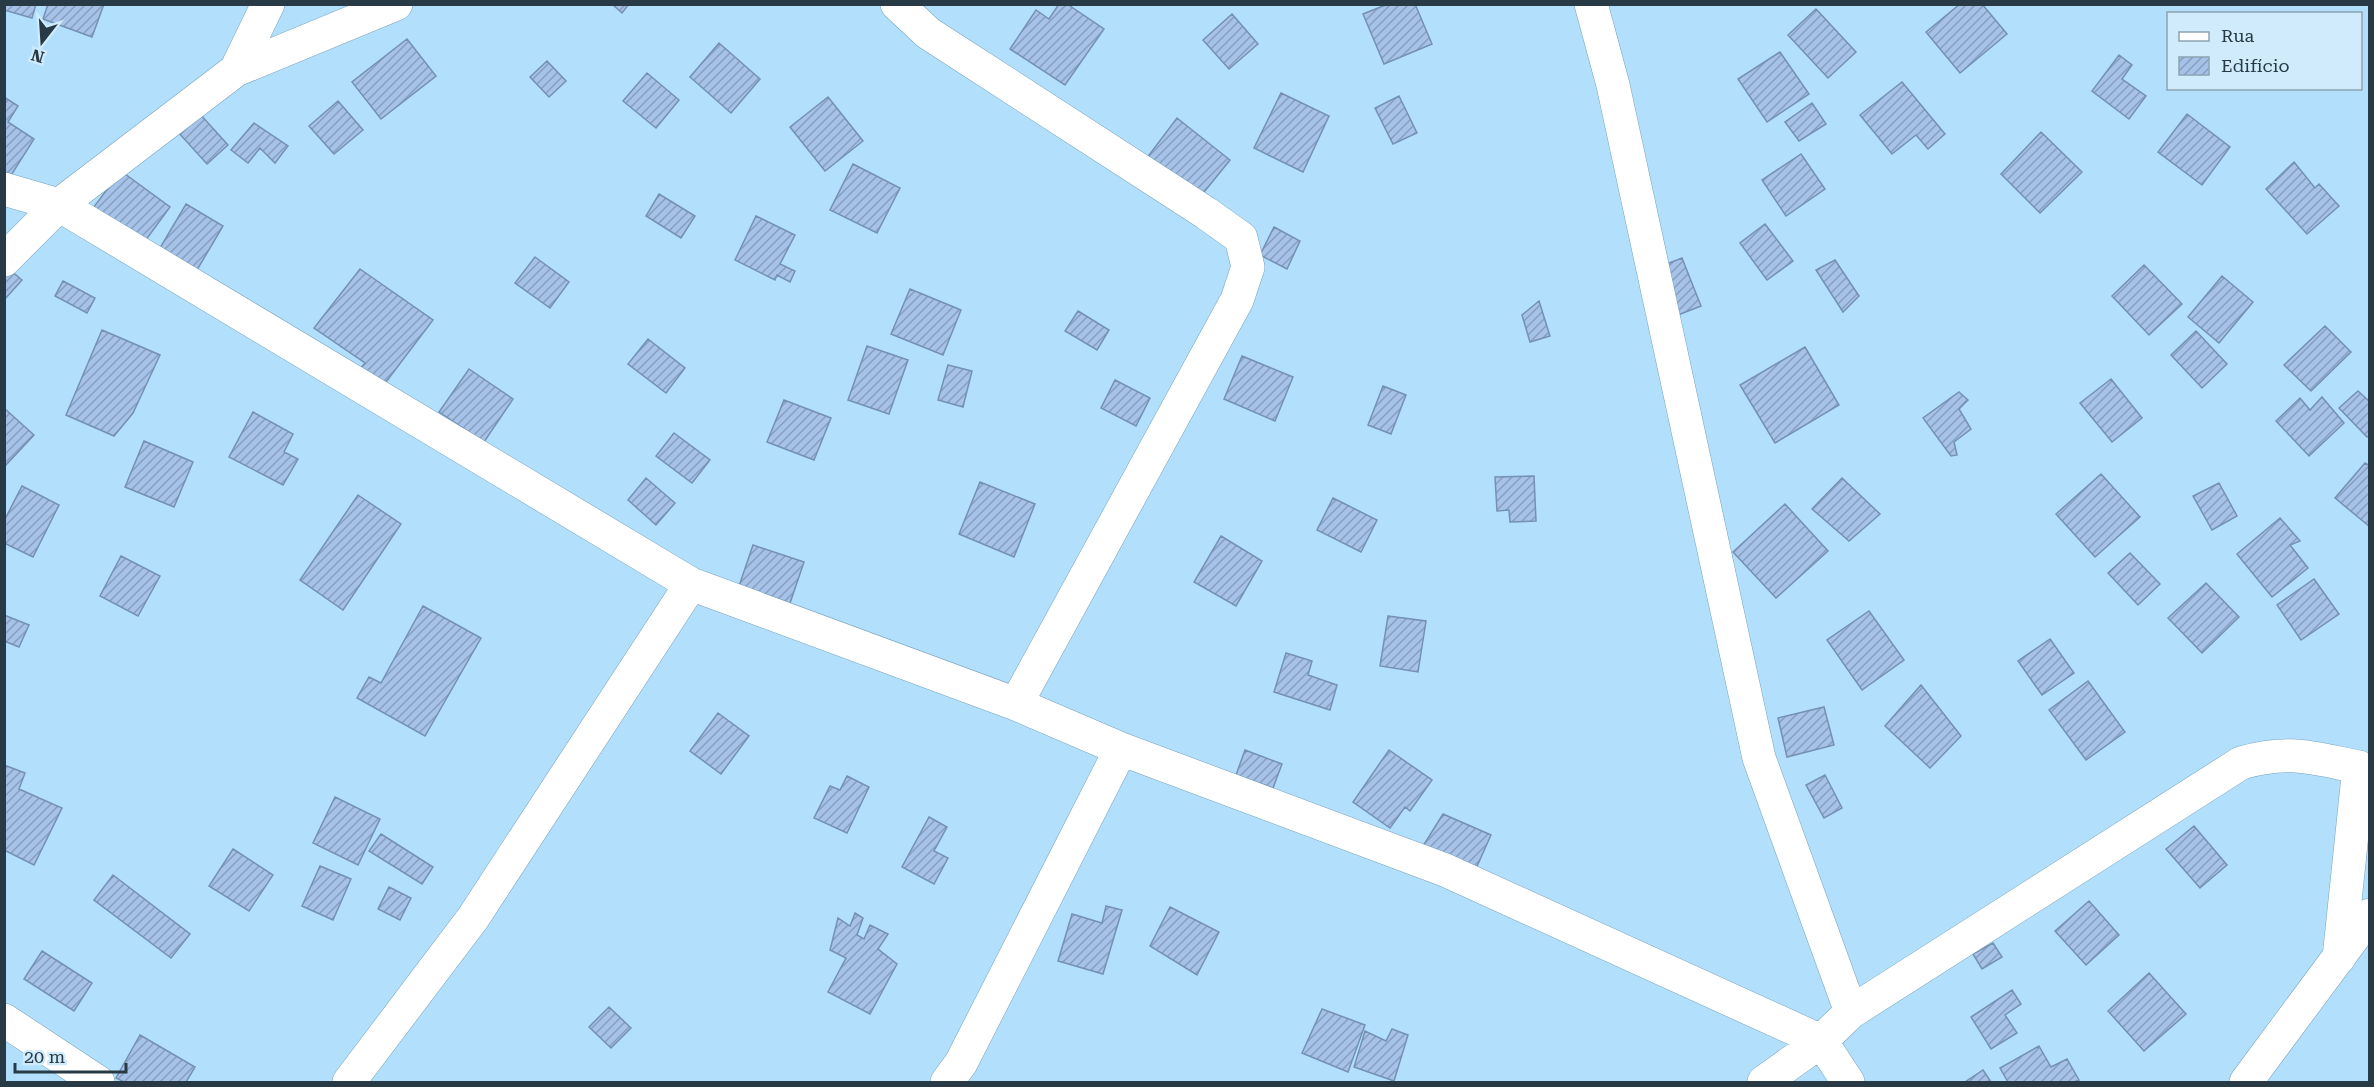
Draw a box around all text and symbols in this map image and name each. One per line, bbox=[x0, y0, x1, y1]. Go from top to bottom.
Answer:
north arrow bbox=[12, 12, 72, 72]
legend bbox=[2167, 12, 2362, 90]
text: Rua bbox=[2221, 25, 2254, 46]
text: N bbox=[29, 45, 46, 67]
text: Edifício bbox=[2221, 55, 2289, 76]
scale bar bbox=[15, 1036, 126, 1074]
text: 20 m bbox=[24, 1046, 65, 1067]

